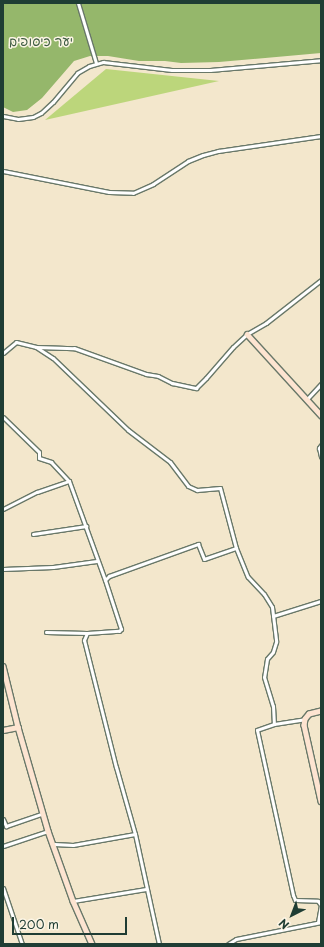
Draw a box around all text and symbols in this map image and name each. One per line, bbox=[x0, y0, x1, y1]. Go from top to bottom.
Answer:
park label: יער כיסופים bbox=[9, 33, 73, 49]
north arrow bbox=[272, 895, 312, 935]
scale bar bbox=[14, 909, 129, 935]
text: 200 m bbox=[19, 915, 59, 933]
text: N bbox=[275, 915, 293, 934]

